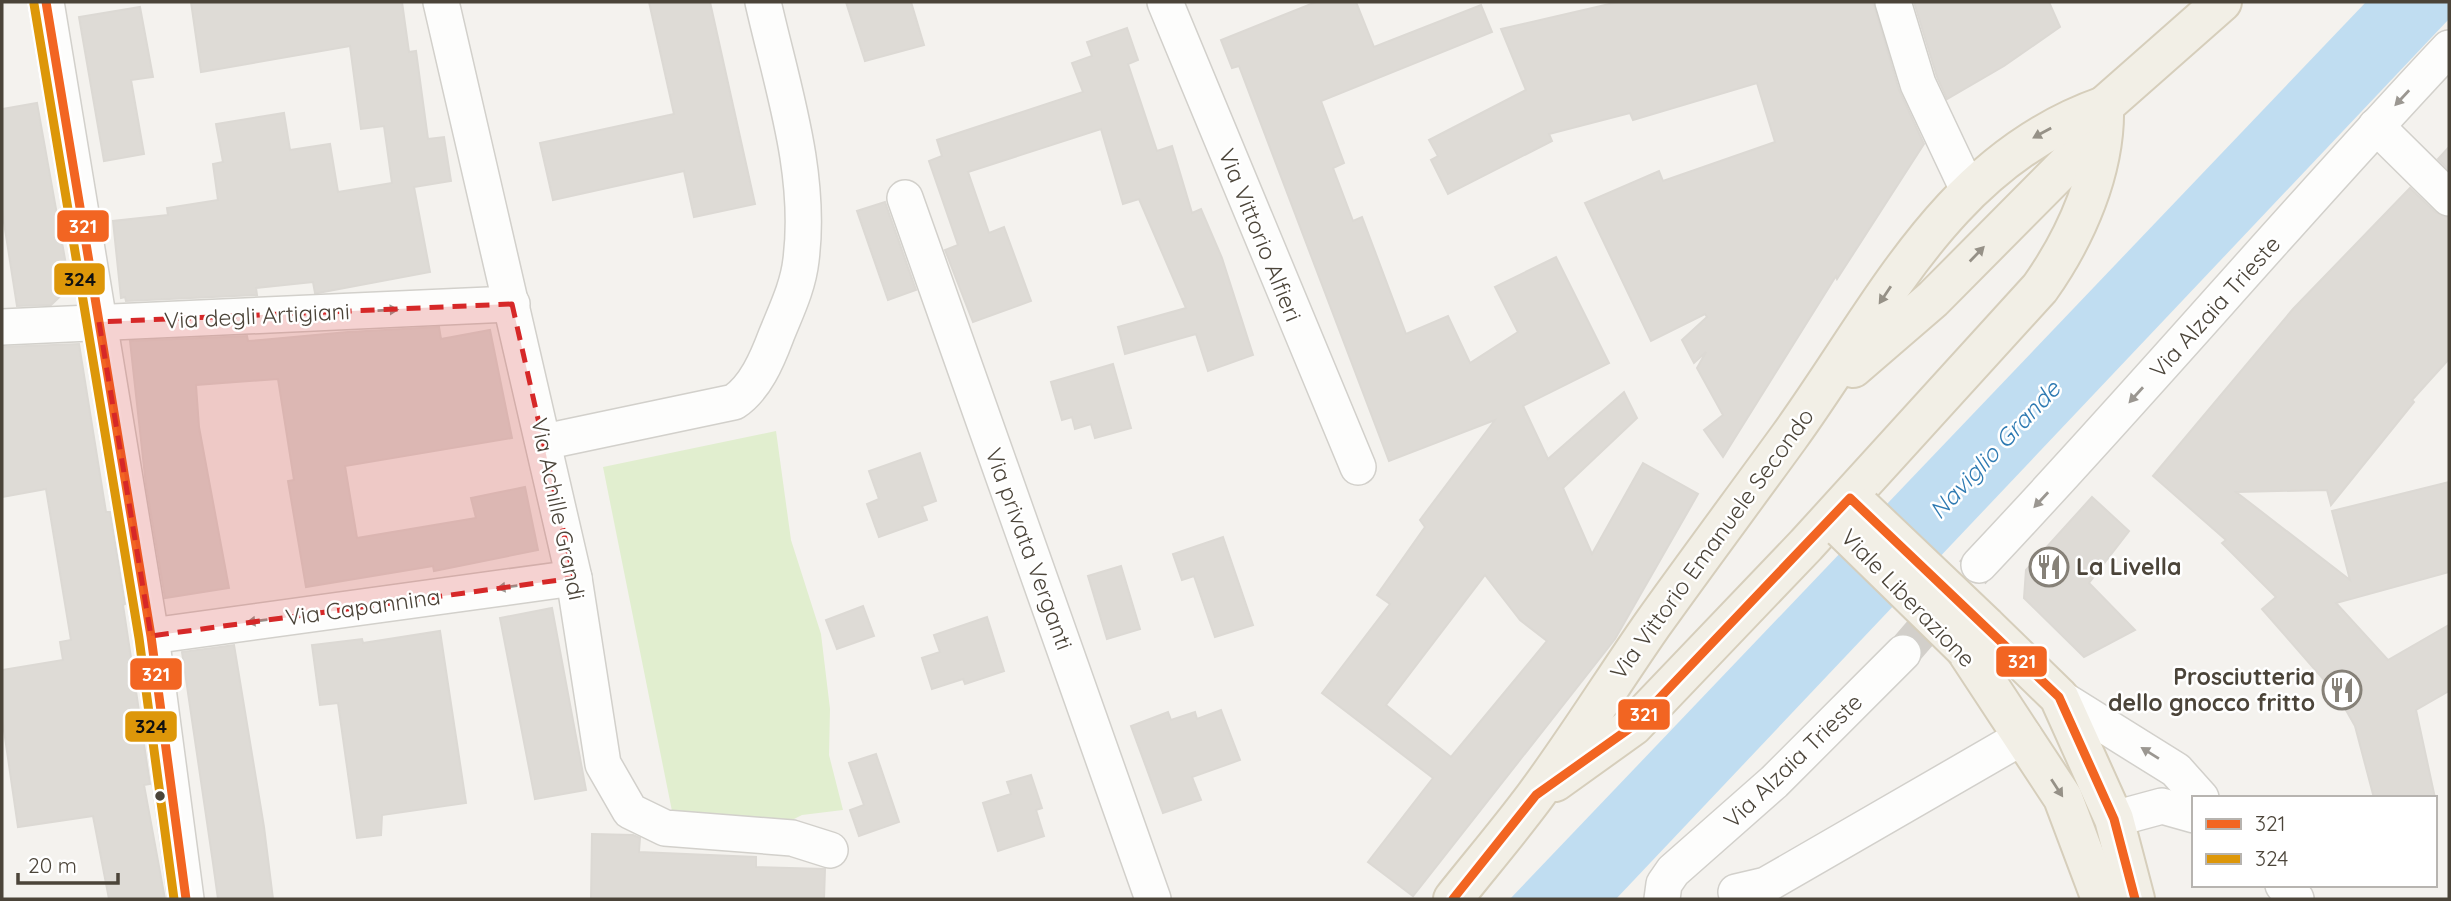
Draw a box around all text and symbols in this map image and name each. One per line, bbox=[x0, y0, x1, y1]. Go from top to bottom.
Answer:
one-way arrow bbox=[2395, 89, 2411, 106]
one-way arrow bbox=[2032, 127, 2052, 139]
street label: Via Vittorio Alfieri bbox=[1213, 144, 1308, 326]
line badge: 321 bbox=[56, 209, 110, 243]
text: 321 bbox=[69, 214, 97, 238]
street label: Via Alzaia Trieste bbox=[2143, 230, 2286, 384]
one-way arrow bbox=[1968, 246, 1984, 263]
line badge: 324 bbox=[53, 262, 106, 296]
text: 324 bbox=[64, 267, 96, 291]
one-way arrow bbox=[1879, 286, 1892, 305]
street label: Via degli Artigiani bbox=[163, 296, 351, 335]
one-way arrow bbox=[377, 304, 399, 315]
water label: Naviglio Grande bbox=[1922, 373, 2067, 525]
one-way arrow bbox=[2129, 386, 2145, 403]
street label: Via Vittorio Emanuele Secondo bbox=[1603, 402, 1820, 685]
street label: Via Achille Grandi bbox=[525, 415, 592, 603]
street label: Via privata Verganti bbox=[979, 444, 1079, 654]
one-way arrow bbox=[2033, 491, 2049, 508]
street label: Viale Liberazione bbox=[1835, 522, 1982, 673]
restaurant icon: La Livella bbox=[2028, 546, 2070, 588]
place label: La Livella bbox=[2076, 552, 2181, 581]
street label: Via Capannina bbox=[284, 581, 442, 632]
one-way arrow bbox=[496, 582, 518, 593]
one-way arrow bbox=[246, 616, 268, 627]
line badge: 321 bbox=[1995, 645, 2048, 678]
text: 321 bbox=[2008, 649, 2036, 673]
line badge: 321 bbox=[129, 657, 183, 691]
text: 321 bbox=[142, 662, 170, 686]
place label: Prosciutteria dello gnocco fritto bbox=[2108, 662, 2315, 717]
restaurant icon: Prosciutteria dello gnocco fritto bbox=[2321, 669, 2363, 711]
street label: Via Alzaia Trieste bbox=[1717, 687, 1868, 834]
line badge: 321 bbox=[1617, 698, 1671, 731]
text: 321 bbox=[1630, 702, 1658, 726]
line badge: 324 bbox=[124, 710, 178, 743]
text: 324 bbox=[135, 714, 167, 738]
one-way arrow bbox=[2140, 747, 2160, 760]
one-way arrow bbox=[2050, 778, 2063, 797]
unlabelled marker bbox=[153, 789, 167, 803]
legend bbox=[2192, 796, 2437, 887]
text: 321 bbox=[2255, 810, 2285, 836]
scale bar bbox=[18, 842, 117, 886]
text: 324 bbox=[2255, 845, 2288, 871]
text: 20 m bbox=[28, 852, 77, 878]

